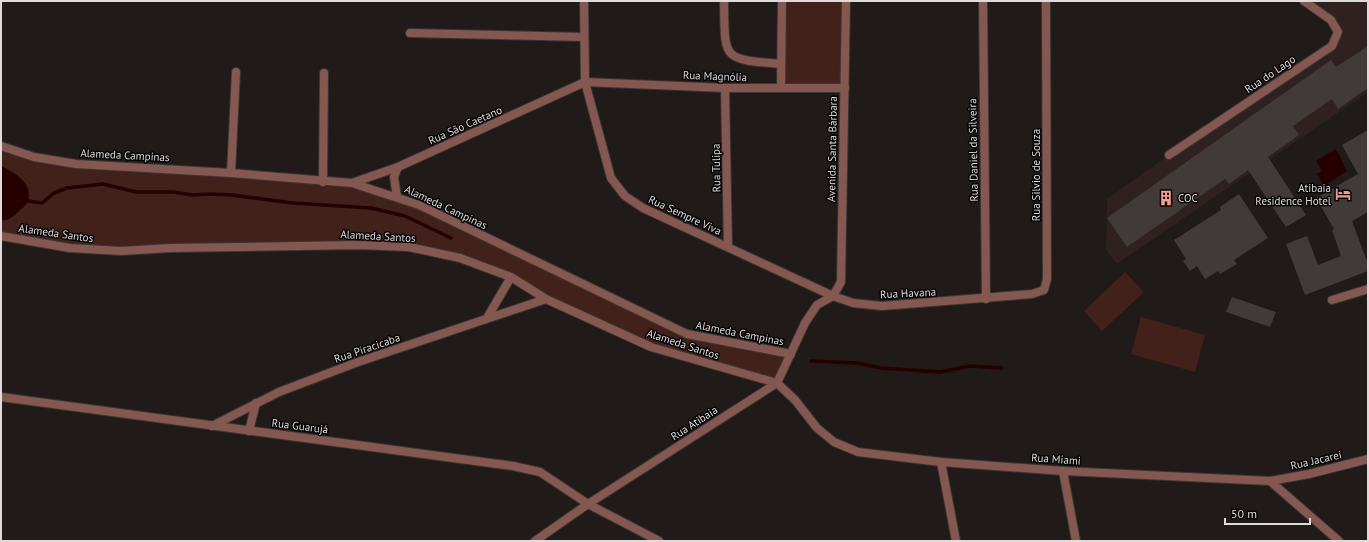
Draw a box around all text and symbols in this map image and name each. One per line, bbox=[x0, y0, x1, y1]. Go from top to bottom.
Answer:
street label: Rua do Lago bbox=[1242, 52, 1298, 96]
street label: Rua Magnólia bbox=[683, 68, 747, 84]
street label: Avenida Santa Bárbara bbox=[824, 96, 840, 202]
street label: Rua Daniel da Silveira bbox=[965, 98, 981, 202]
street label: Rua São Caetano bbox=[426, 102, 504, 147]
street label: Rua Silvio de Souza bbox=[1029, 129, 1043, 221]
street label: Rua Tulipa bbox=[709, 143, 723, 193]
street label: Alameda Campinas bbox=[80, 146, 170, 164]
place label: Atibaia Residence Hotel bbox=[1255, 181, 1332, 208]
street label: Alameda Campinas bbox=[403, 182, 490, 232]
hotel icon: Atibaia Residence Hotel bbox=[1334, 185, 1352, 203]
building icon: COC bbox=[1157, 189, 1175, 207]
place label: COC bbox=[1178, 191, 1198, 205]
street label: Rua Sempre Viva bbox=[646, 192, 724, 238]
street label: Alameda Santos bbox=[18, 221, 95, 245]
street label: Alameda Santos bbox=[340, 227, 416, 245]
street label: Rua Havana bbox=[880, 285, 936, 301]
street label: Alameda Campinas bbox=[695, 318, 786, 348]
street label: Alameda Santos bbox=[645, 326, 721, 362]
street label: Rua Piracicaba bbox=[332, 330, 402, 366]
street label: Rua Atibaia bbox=[668, 403, 720, 443]
street label: Rua Guarujá bbox=[271, 416, 329, 436]
street label: Rua Jacareí bbox=[1289, 447, 1343, 473]
street label: Rua Miami bbox=[1031, 450, 1081, 468]
scale bar bbox=[1225, 500, 1310, 526]
text: 50 m bbox=[1231, 506, 1257, 521]

